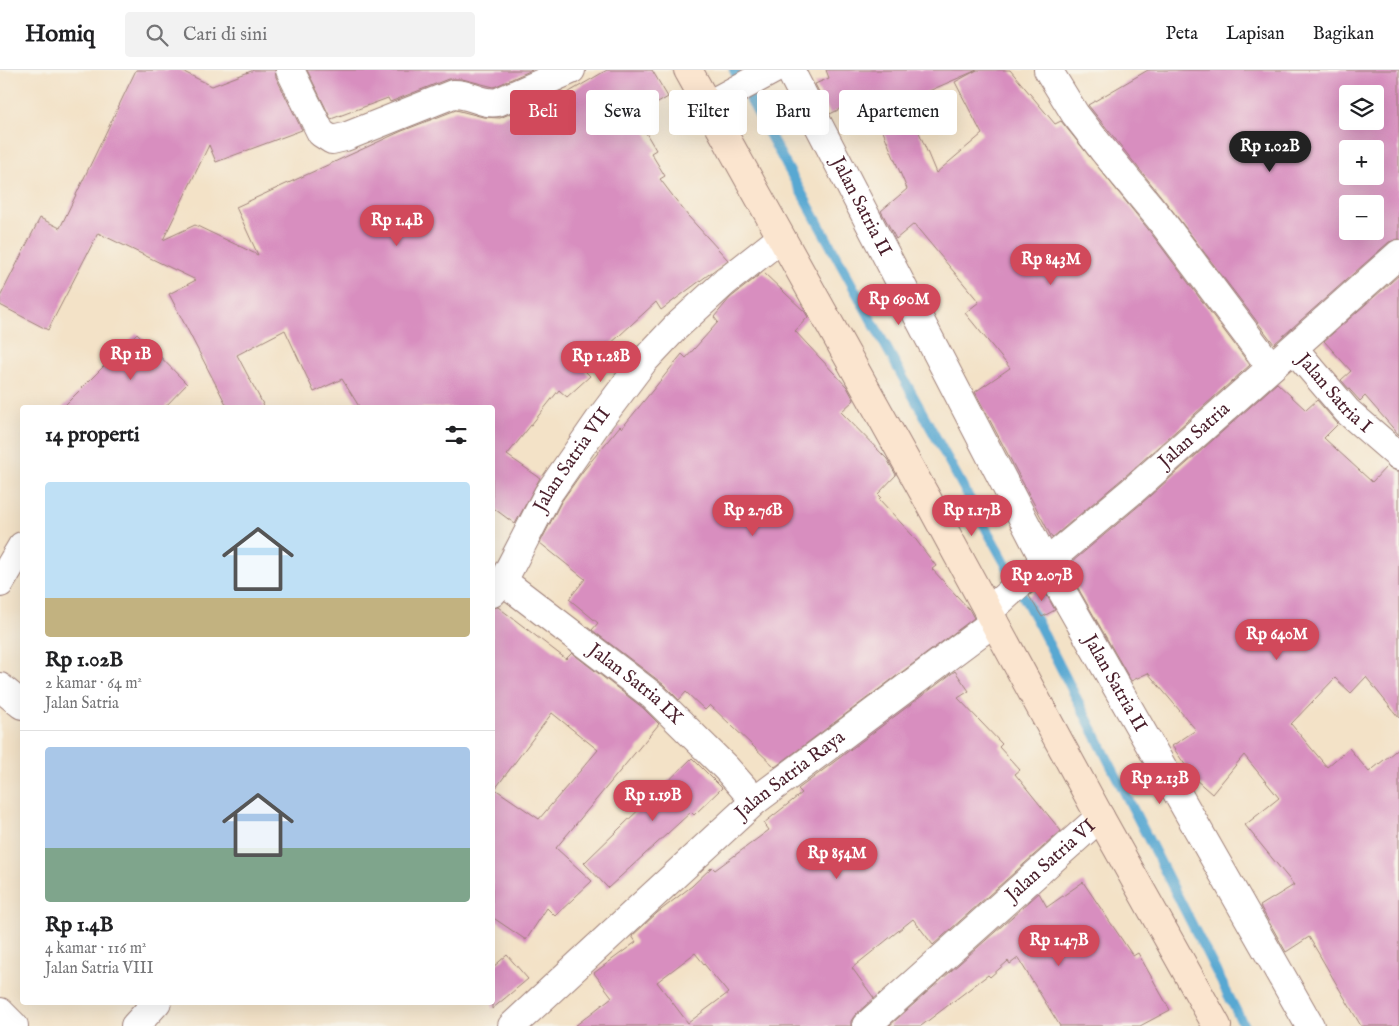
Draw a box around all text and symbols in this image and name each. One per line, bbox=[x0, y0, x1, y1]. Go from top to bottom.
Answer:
search box bbox=[125, 12, 475, 57]
text: Homiq bbox=[25, 19, 95, 50]
icon: search bbox=[143, 21, 171, 49]
text: Cari di sini bbox=[183, 23, 267, 47]
text: Peta bbox=[1166, 23, 1198, 46]
text: Lapisan bbox=[1226, 23, 1285, 46]
text: Bagikan bbox=[1313, 23, 1374, 46]
map controls bbox=[1339, 85, 1384, 240]
button: layers bbox=[1339, 85, 1384, 130]
chip: Beli bbox=[510, 90, 576, 135]
chip: Sewa bbox=[586, 90, 659, 135]
chip: Filter bbox=[669, 90, 747, 135]
chip: Baru bbox=[757, 90, 829, 135]
chip: Apartemen bbox=[839, 90, 957, 135]
pin: Rp 1.02B bbox=[1218, 131, 1322, 173]
text: Rp 1.02B bbox=[1240, 137, 1300, 157]
button: + bbox=[1339, 140, 1384, 185]
street label: Jalan Satria II bbox=[824, 151, 897, 260]
button: − bbox=[1339, 195, 1384, 240]
pin: Rp 1.4B bbox=[351, 204, 443, 247]
text: Rp 1.4B bbox=[371, 211, 423, 231]
pin: Rp 843M bbox=[1005, 244, 1097, 286]
text: Rp 843M bbox=[1021, 250, 1081, 270]
pin: Rp 690M bbox=[853, 284, 945, 326]
text: Rp 690M bbox=[869, 290, 929, 310]
pin: Rp 1B bbox=[96, 338, 166, 381]
pin: Rp 1.28B bbox=[549, 340, 653, 383]
text: Rp 1B bbox=[111, 345, 151, 365]
text: Rp 1.28B bbox=[572, 347, 630, 367]
street label: Jalan Satria I bbox=[1290, 347, 1376, 439]
street label: Jalan Satria bbox=[1152, 397, 1236, 475]
street label: Jalan Satria VII bbox=[528, 403, 616, 518]
icon: filters bbox=[442, 421, 470, 449]
text: 14 properti bbox=[45, 422, 140, 449]
pin: Rp 2.76B bbox=[701, 494, 805, 537]
pin: Rp 1.17B bbox=[920, 494, 1024, 537]
text: Rp 2.76B bbox=[723, 501, 783, 521]
text: Rp 1.17B bbox=[943, 501, 1001, 521]
icon: home bbox=[213, 514, 303, 604]
pin: Rp 2.07B bbox=[990, 560, 1094, 602]
text: Rp 2.07B bbox=[1011, 566, 1073, 586]
pin: Rp 640M bbox=[1231, 618, 1323, 661]
text: Rp 640M bbox=[1246, 625, 1308, 645]
street label: Jalan Satria II bbox=[1076, 628, 1152, 736]
street label: Jalan Satria IX bbox=[582, 637, 688, 731]
text: Rp 1.02B bbox=[45, 647, 123, 674]
text: 2 kamar · 64 m² bbox=[45, 674, 142, 694]
text: Jalan Satria bbox=[45, 694, 119, 714]
street label: Jalan Satria Raya bbox=[729, 725, 851, 826]
pin: Rp 2.13B bbox=[1108, 762, 1212, 805]
text: Rp 2.13B bbox=[1131, 769, 1189, 789]
icon: home bbox=[213, 780, 303, 870]
pin: Rp 1.19B bbox=[601, 780, 705, 822]
text: Rp 1.19B bbox=[624, 786, 682, 806]
street label: Jalan Satria VI bbox=[999, 814, 1101, 909]
pin: Rp 854M bbox=[791, 838, 883, 880]
text: Rp 854M bbox=[807, 844, 867, 864]
text: Rp 1.4B bbox=[45, 912, 114, 939]
pin: Rp 1.47B bbox=[1007, 924, 1111, 967]
text: Rp 1.47B bbox=[1029, 931, 1089, 951]
text: 4 kamar · 116 m² bbox=[45, 939, 146, 959]
text: Jalan Satria VIII bbox=[45, 959, 154, 979]

